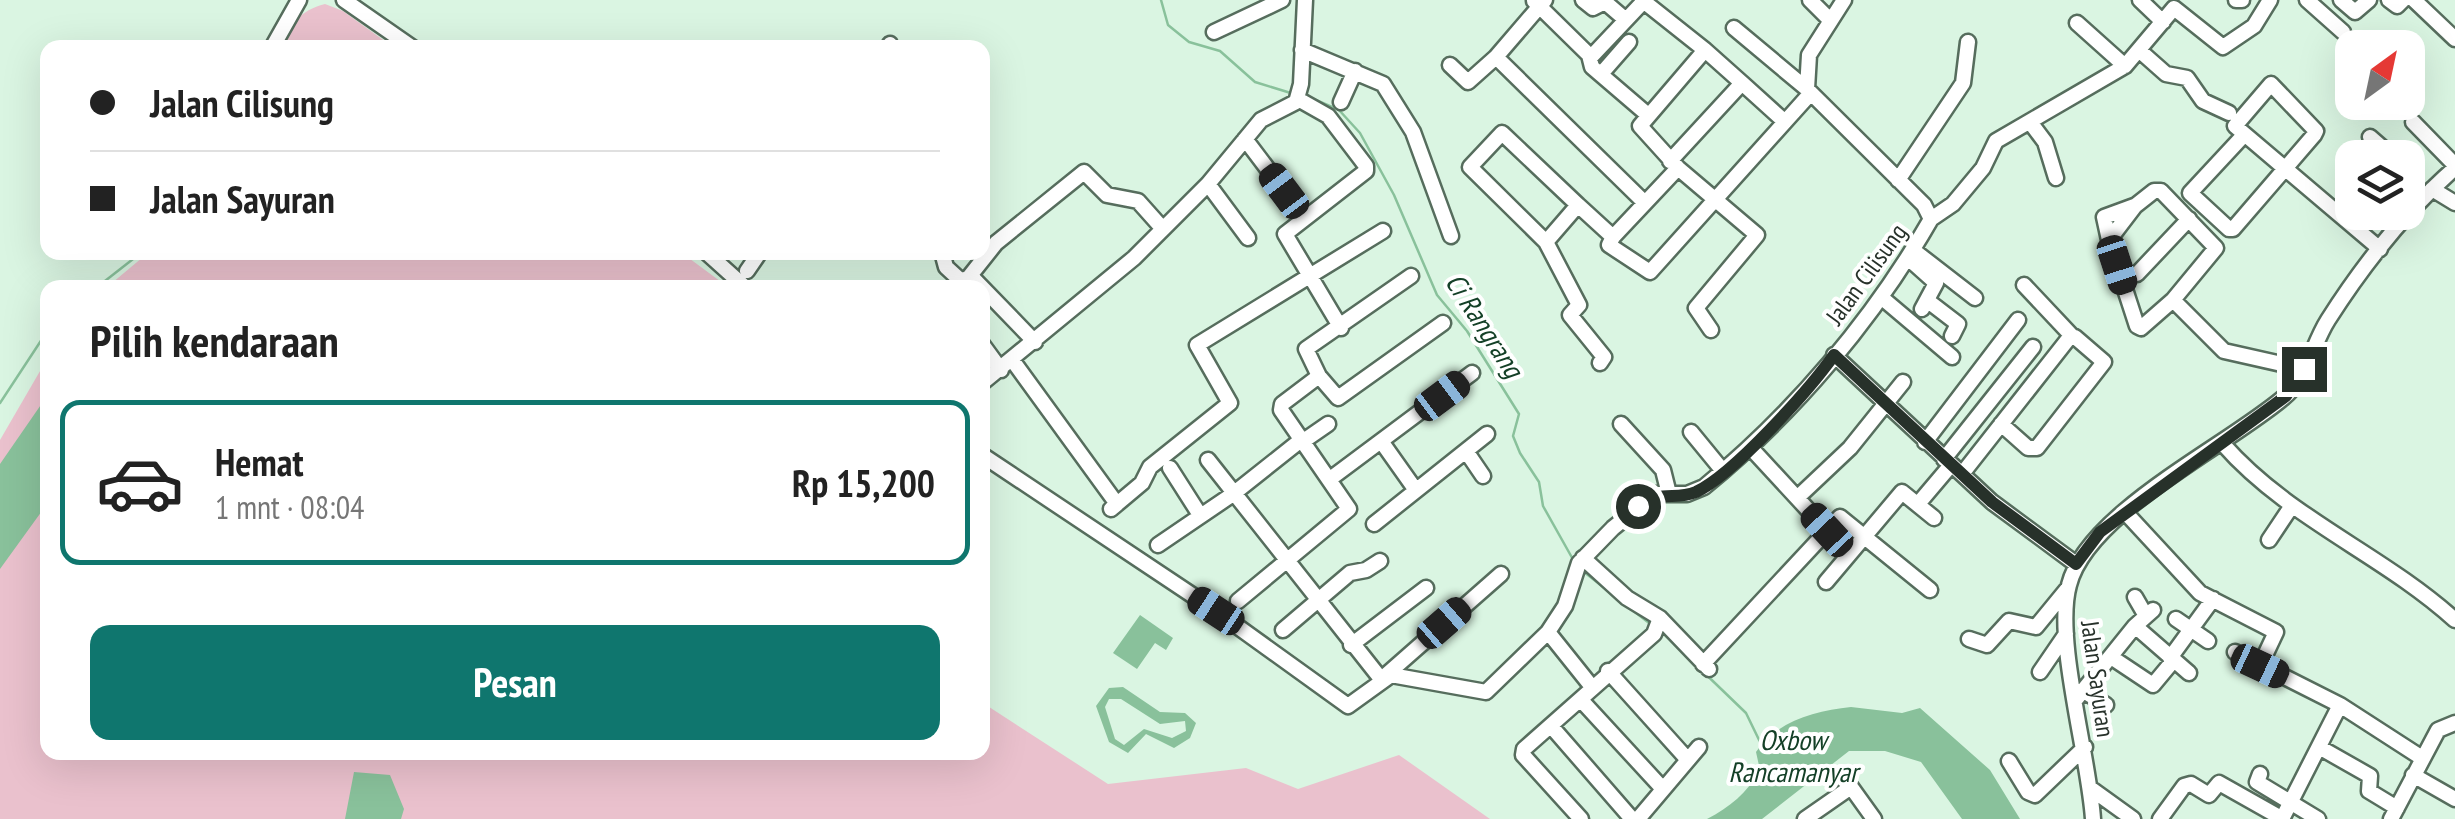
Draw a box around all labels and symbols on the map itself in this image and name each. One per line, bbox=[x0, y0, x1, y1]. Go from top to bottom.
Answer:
north arrow bbox=[2335, 30, 2425, 120]
car bbox=[1254, 158, 1314, 224]
street label: Jalan Cilisung bbox=[1818, 217, 1913, 332]
car bbox=[2093, 232, 2141, 298]
water label: Ci Rangrang bbox=[1438, 266, 1533, 386]
route end bbox=[2282, 347, 2327, 392]
car bbox=[1409, 366, 1475, 426]
route start bbox=[1616, 484, 1661, 529]
car bbox=[1796, 498, 1858, 562]
car bbox=[1183, 582, 1249, 640]
car bbox=[1412, 592, 1476, 654]
street label: Jalan Sayuran bbox=[2074, 618, 2122, 739]
car bbox=[2226, 640, 2294, 692]
water label: Oxbow Rancamanyar bbox=[1728, 721, 1862, 790]

